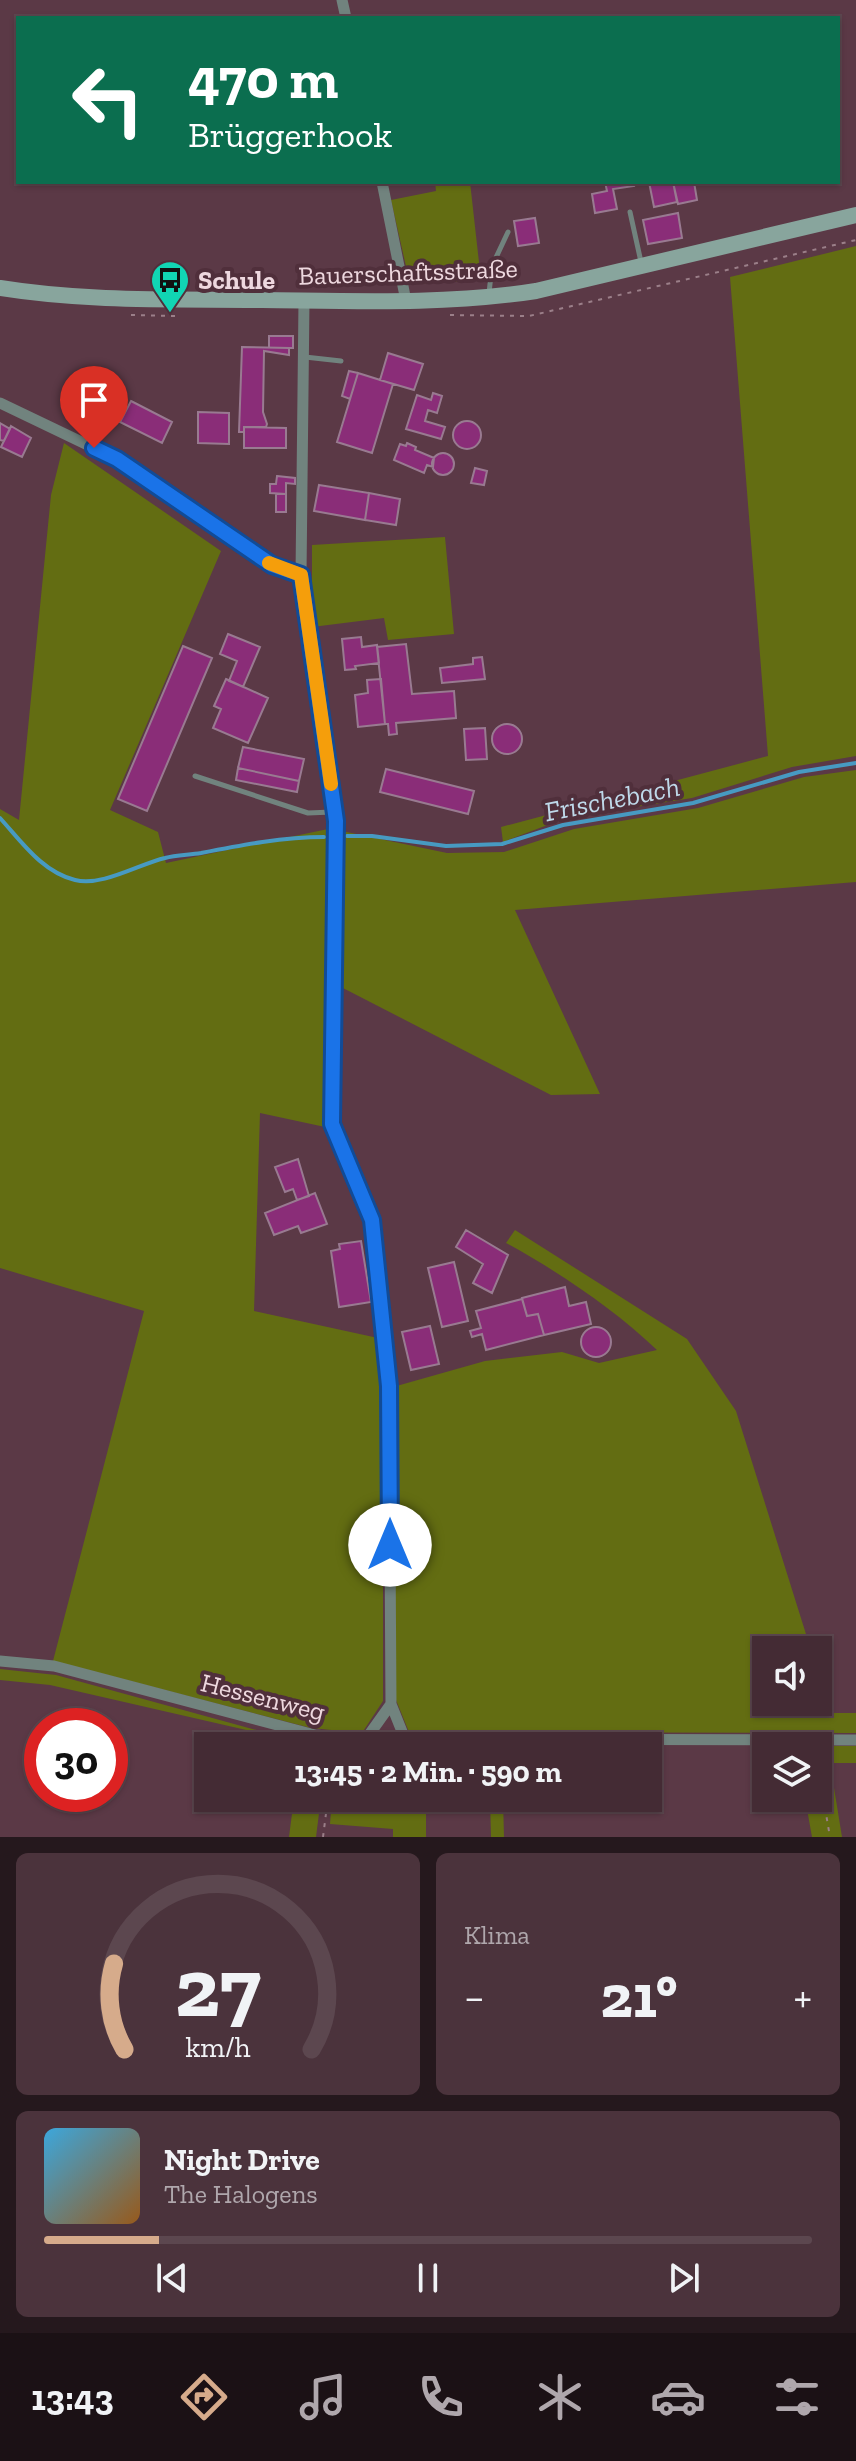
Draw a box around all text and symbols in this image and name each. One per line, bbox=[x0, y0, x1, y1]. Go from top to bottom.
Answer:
text: 470 m bbox=[188, 45, 338, 112]
icon: left bbox=[56, 48, 160, 152]
text: Brüggerhook bbox=[188, 113, 392, 156]
street label: Bauerschaftsstraße bbox=[298, 252, 518, 292]
bus stop icon: Schule bbox=[149, 259, 191, 314]
place label: Schule bbox=[198, 264, 275, 296]
pin bbox=[60, 366, 128, 448]
icon: arrive bbox=[72, 378, 116, 422]
water label: Frischebach bbox=[542, 770, 682, 828]
position arrow bbox=[348, 1503, 432, 1587]
map controls bbox=[752, 1636, 832, 1812]
button: sound bbox=[752, 1636, 832, 1716]
street label: Hessenweg bbox=[198, 1666, 328, 1728]
speed limit sign: 30 bbox=[24, 1708, 128, 1812]
button: layers bbox=[752, 1732, 832, 1812]
text: 13:45 · 2 Min. · 590 m bbox=[294, 1754, 562, 1790]
text: Klima bbox=[464, 1919, 530, 1951]
text: 27 bbox=[175, 1937, 261, 2037]
text: 21° bbox=[600, 1960, 678, 2032]
text: − bbox=[464, 1970, 485, 2023]
text: + bbox=[793, 1970, 812, 2023]
text: km/h bbox=[185, 2030, 251, 2064]
text: Night Drive bbox=[164, 2142, 320, 2178]
text: The Halogens bbox=[164, 2178, 318, 2210]
icon: previous bbox=[150, 2256, 194, 2300]
icon: pause bbox=[406, 2256, 450, 2300]
icon: next bbox=[662, 2256, 706, 2300]
icon: directions bbox=[176, 2369, 232, 2425]
icon: music bbox=[295, 2369, 351, 2425]
icon: phone bbox=[413, 2369, 469, 2425]
icon: climate bbox=[532, 2369, 588, 2425]
icon: car bbox=[650, 2369, 706, 2425]
icon: filters bbox=[769, 2369, 825, 2425]
text: 13:43 bbox=[31, 2376, 114, 2419]

